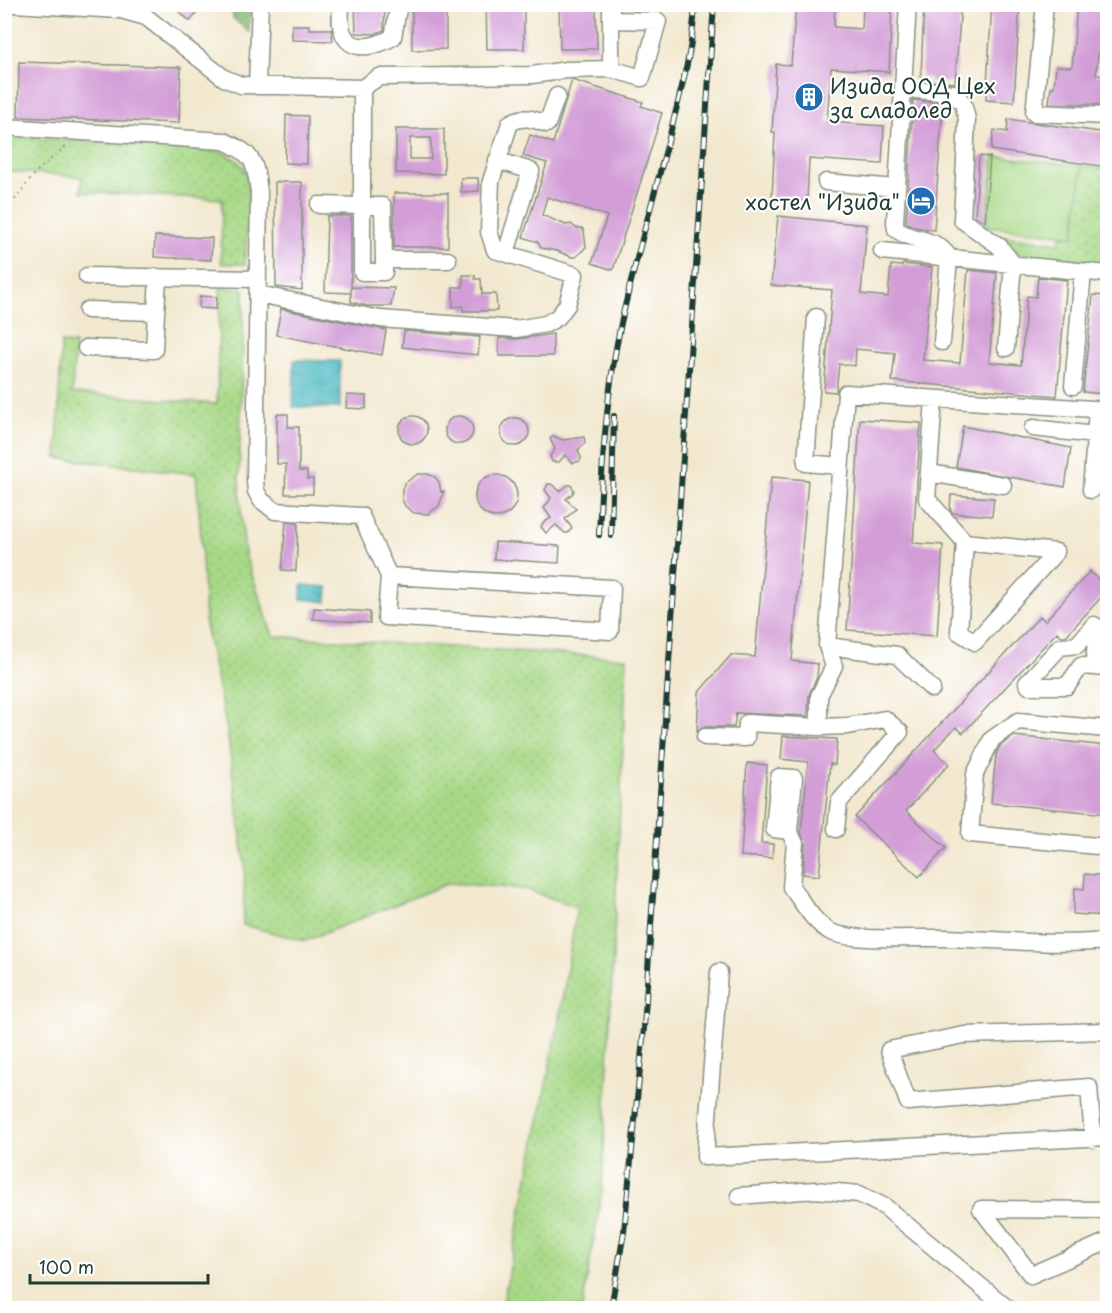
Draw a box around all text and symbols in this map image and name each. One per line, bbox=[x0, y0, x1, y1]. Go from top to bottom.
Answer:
place label: Изида ООД Цех за сладолед bbox=[829, 69, 995, 125]
building icon: Изида ООД Цех за сладолед bbox=[793, 81, 825, 113]
place label: хостел "Изида" bbox=[746, 185, 900, 217]
hotel icon: хостел "Изида" bbox=[905, 185, 937, 217]
scale bar bbox=[30, 1247, 208, 1285]
text: 100 m bbox=[39, 1253, 94, 1280]

